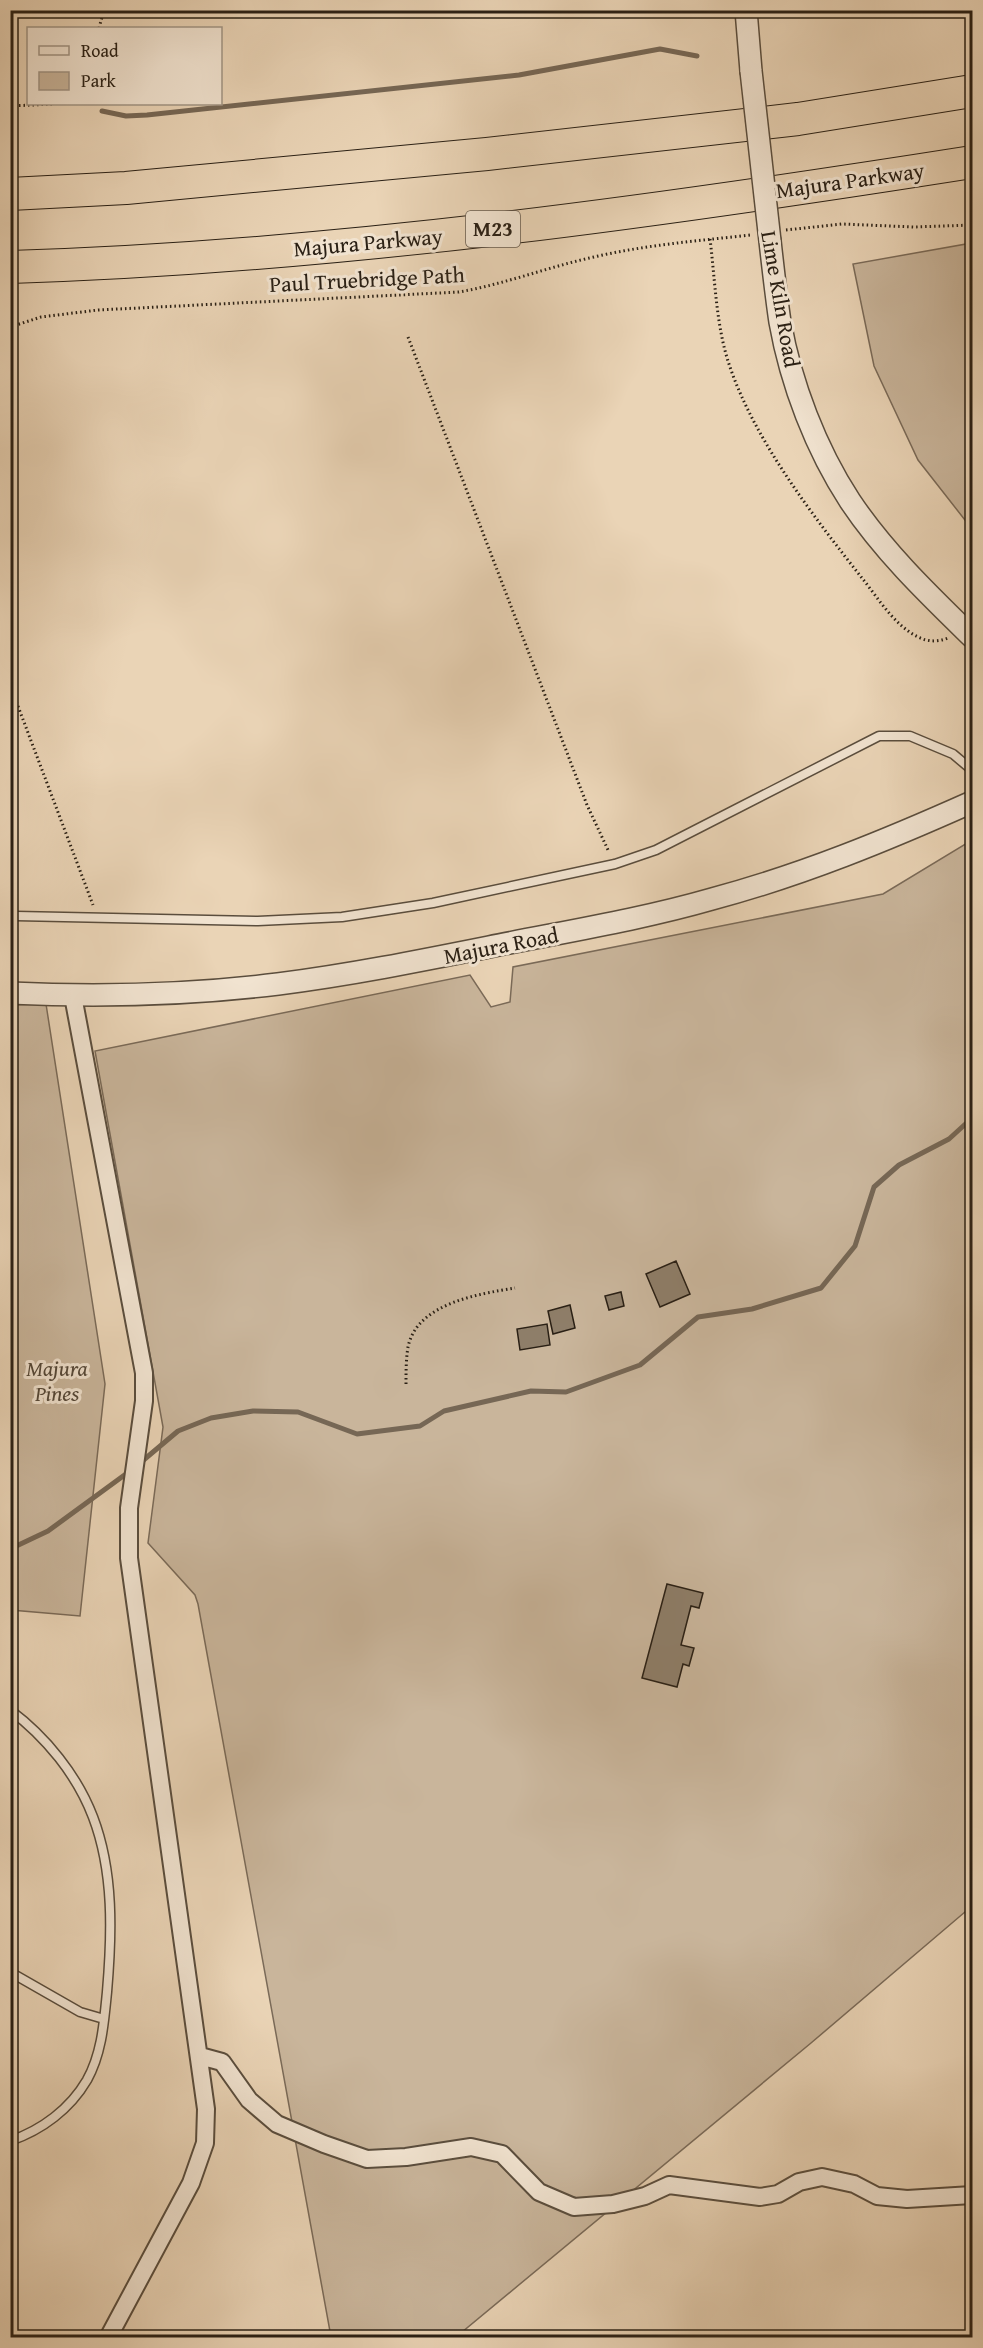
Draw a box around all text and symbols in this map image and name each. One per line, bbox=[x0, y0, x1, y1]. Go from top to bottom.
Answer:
legend bbox=[27, 27, 222, 105]
text: Road bbox=[81, 37, 119, 64]
text: Park bbox=[81, 67, 117, 94]
street label: Majura Parkway bbox=[774, 154, 926, 206]
road number: M23 bbox=[466, 211, 520, 247]
street label: Majura Parkway bbox=[292, 220, 444, 264]
street label: Lime Kiln Road bbox=[753, 228, 809, 370]
street label: Paul Truebridge Path bbox=[268, 258, 466, 300]
street label: Majura Road bbox=[441, 918, 561, 972]
park label: Majura Pines bbox=[26, 1352, 88, 1409]

